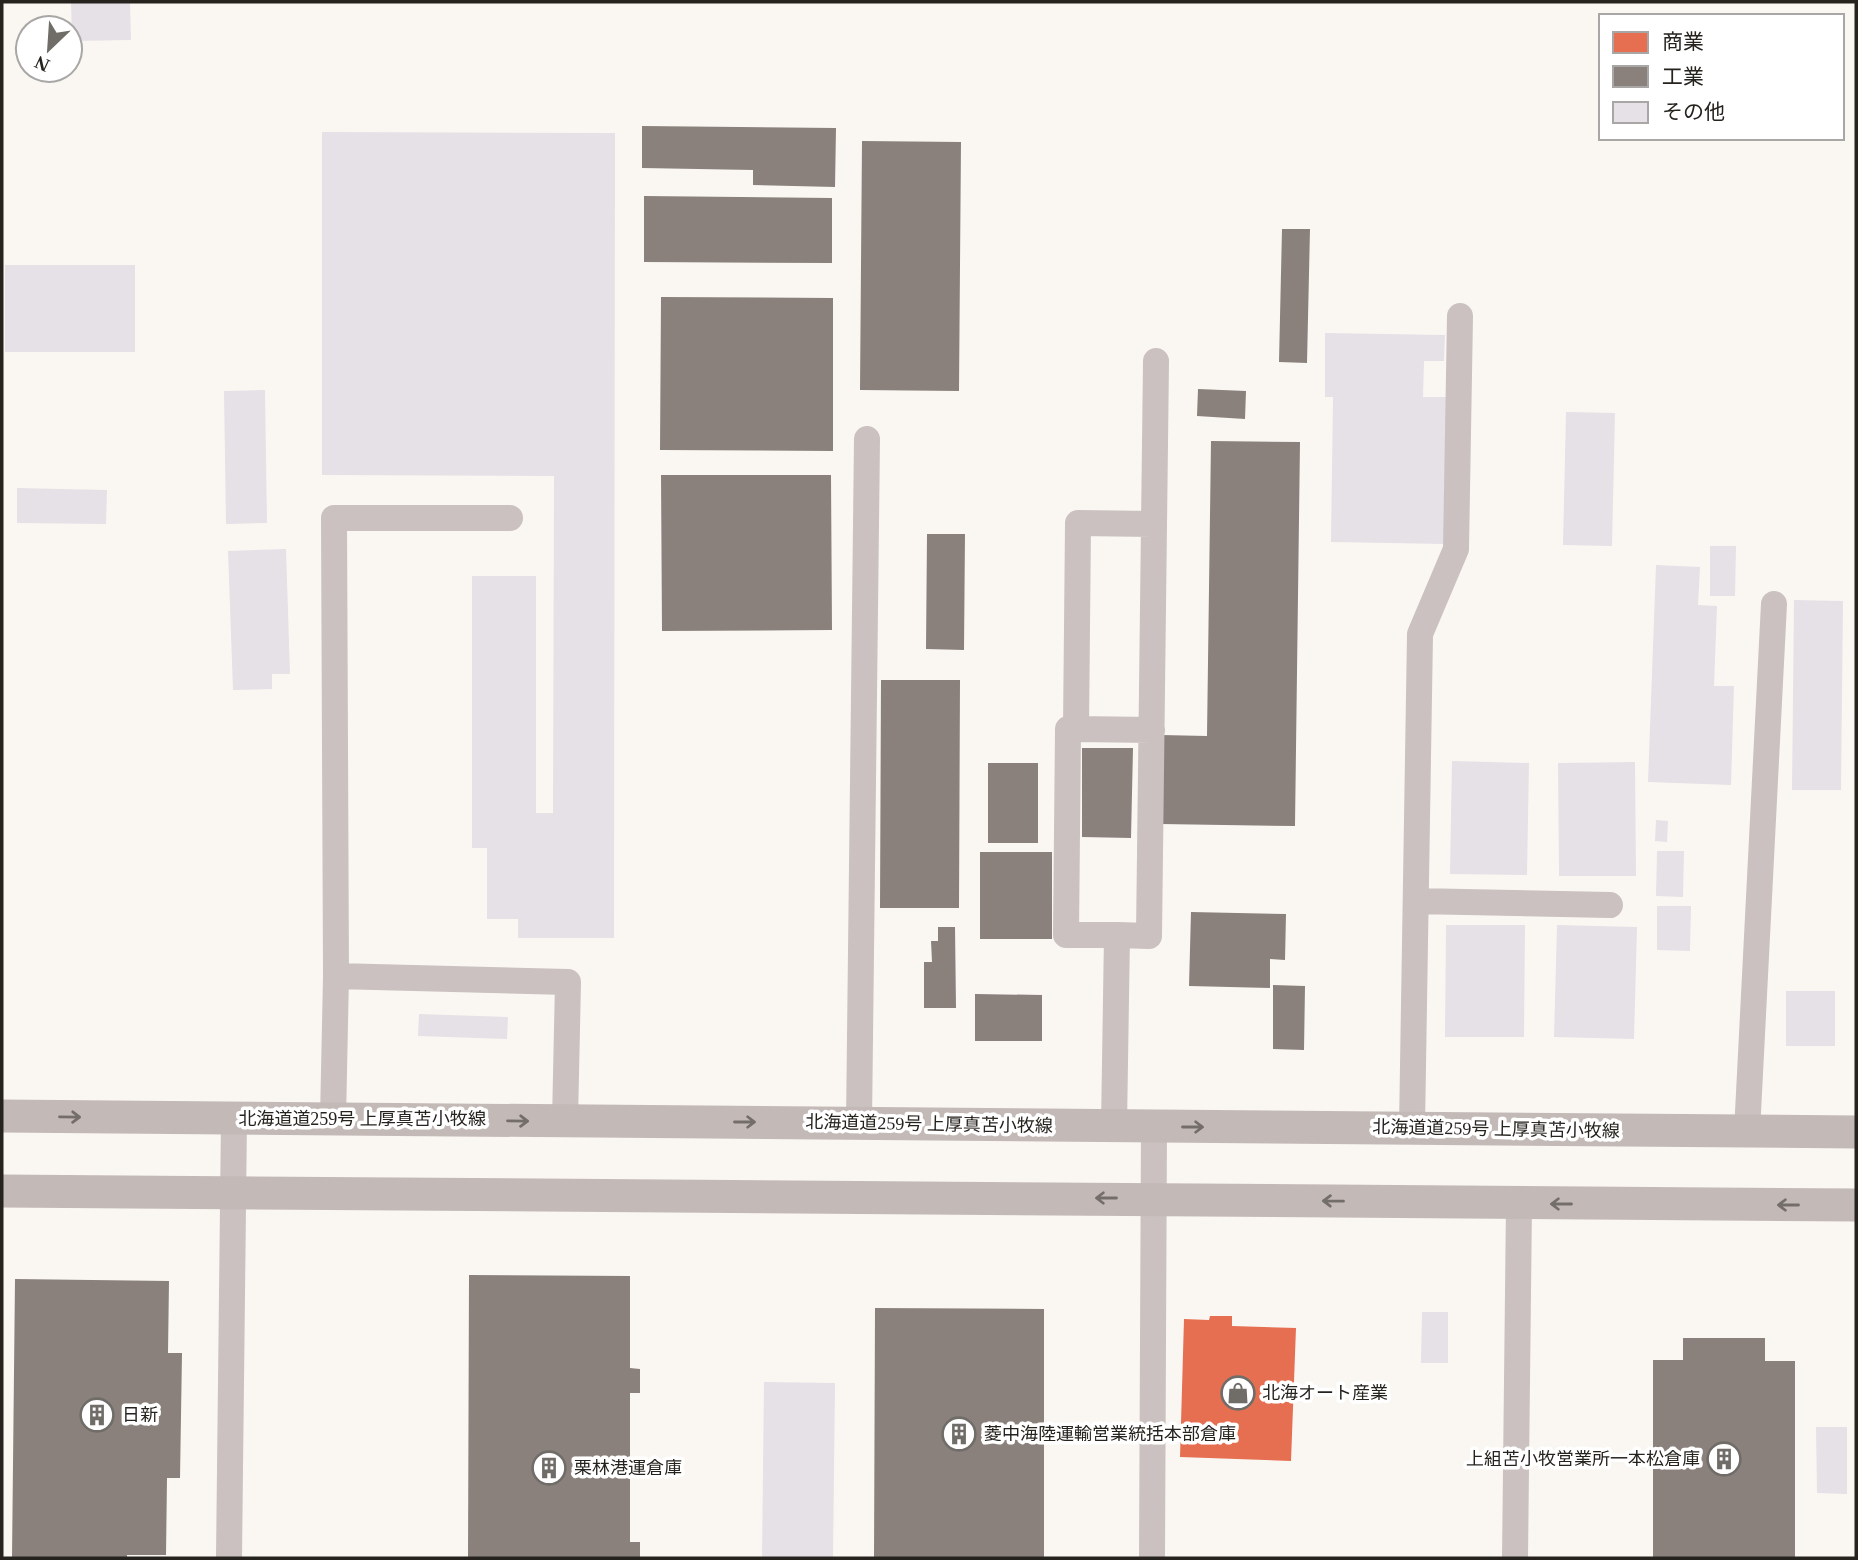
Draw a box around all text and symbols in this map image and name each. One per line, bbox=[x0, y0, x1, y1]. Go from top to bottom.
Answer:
north arrow bbox=[14, 14, 84, 84]
legend bbox=[1599, 14, 1844, 140]
text: 商業 bbox=[1662, 30, 1704, 54]
text: N bbox=[31, 51, 53, 76]
text: 工業 bbox=[1662, 65, 1704, 89]
text: その他 bbox=[1662, 100, 1725, 124]
street label: 北海道道259号 上厚真苫小牧線 bbox=[238, 1109, 486, 1129]
one-way arrow bbox=[58, 1110, 81, 1124]
street label: 北海道道259号 上厚真苫小牧線 bbox=[805, 1112, 1053, 1136]
one-way arrow bbox=[506, 1114, 529, 1128]
one-way arrow bbox=[734, 1116, 757, 1129]
street label: 北海道道259号 上厚真苫小牧線 bbox=[1372, 1117, 1620, 1141]
one-way arrow bbox=[1182, 1120, 1205, 1134]
one-way arrow bbox=[1094, 1192, 1117, 1205]
one-way arrow bbox=[1322, 1194, 1345, 1208]
one-way arrow bbox=[1549, 1197, 1572, 1211]
one-way arrow bbox=[1777, 1198, 1800, 1212]
shop icon: 北海オート産業 bbox=[1219, 1374, 1257, 1412]
place label: 北海オート産業 bbox=[1262, 1383, 1388, 1403]
building icon: 日新 bbox=[78, 1396, 116, 1434]
place label: 日新 bbox=[122, 1405, 158, 1425]
building icon: 菱中海陸運輸営業統括本部倉庫 bbox=[940, 1415, 978, 1453]
place label: 菱中海陸運輸営業統括本部倉庫 bbox=[984, 1424, 1236, 1444]
building icon: 上組苫小牧営業所一本松倉庫 bbox=[1705, 1440, 1743, 1478]
building icon: 栗林港運倉庫 bbox=[530, 1449, 568, 1487]
place label: 上組苫小牧営業所一本松倉庫 bbox=[1466, 1449, 1700, 1469]
place label: 栗林港運倉庫 bbox=[574, 1458, 682, 1478]

